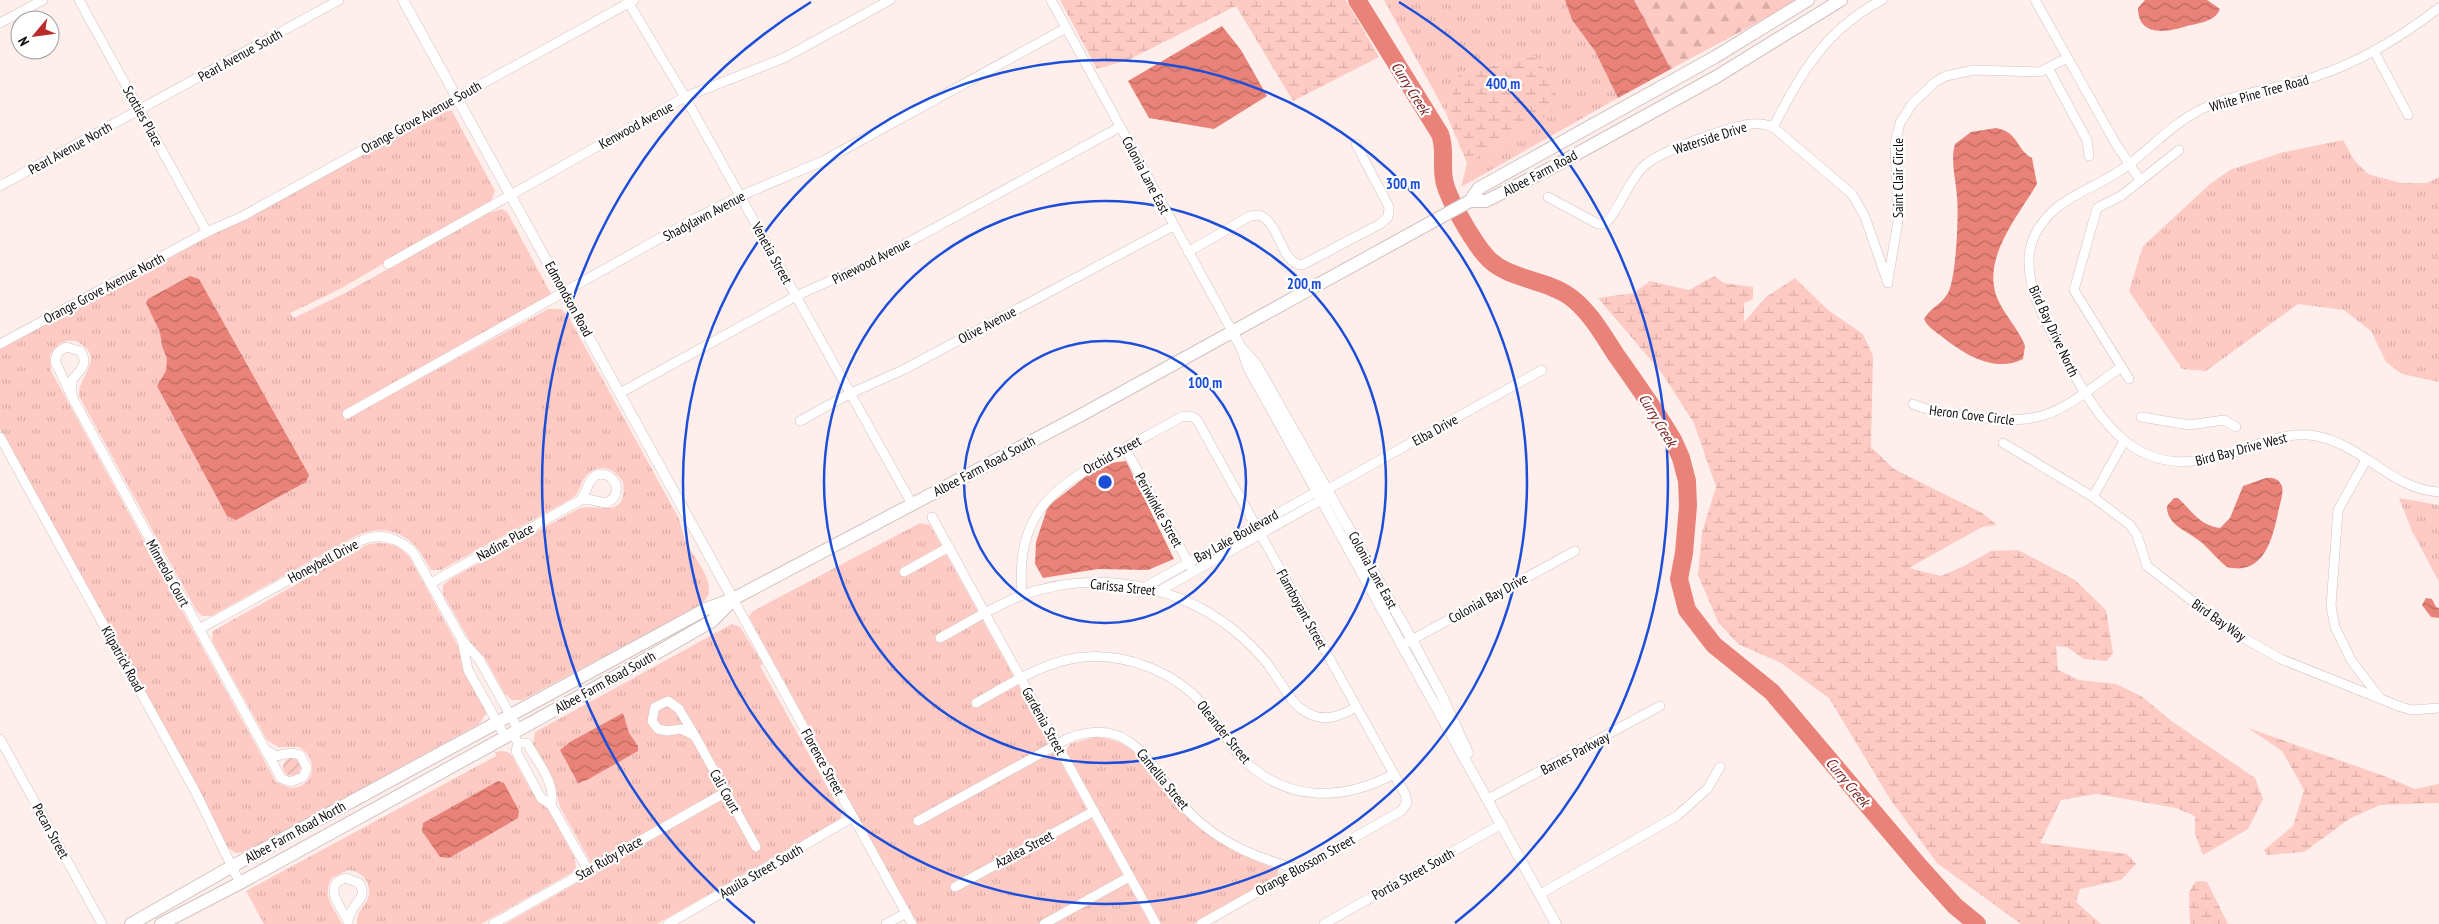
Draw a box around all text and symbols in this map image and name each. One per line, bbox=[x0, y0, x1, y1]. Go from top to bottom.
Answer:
north arrow bbox=[10, 10, 60, 60]
street label: Pearl Avenue South bbox=[195, 24, 285, 86]
text: N bbox=[14, 34, 33, 49]
water label: Curry Creek bbox=[1387, 58, 1436, 120]
street label: White Pine Tree Road bbox=[2207, 70, 2311, 116]
text: 400 m bbox=[1486, 74, 1520, 93]
street label: Orange Grove Avenue South bbox=[358, 76, 484, 158]
street label: Scotties Place bbox=[119, 82, 167, 150]
street label: Kenwood Avenue bbox=[596, 97, 677, 153]
street label: Pearl Avenue North bbox=[25, 118, 115, 178]
street label: Waterside Drive bbox=[1671, 118, 1749, 158]
street label: Colonia Lane East bbox=[1118, 133, 1174, 217]
street label: Saint Clair Circle bbox=[1889, 138, 1907, 218]
street label: Albee Farm Road bbox=[1500, 146, 1580, 200]
text: 300 m bbox=[1386, 174, 1420, 193]
street label: Shadylawn Avenue bbox=[660, 187, 748, 245]
street label: Venetia Street bbox=[747, 218, 796, 287]
street label: Pinewood Avenue bbox=[829, 233, 913, 288]
street label: Orange Grove Avenue North bbox=[40, 248, 168, 328]
street label: Edmondson Road bbox=[541, 258, 597, 340]
text: 200 m bbox=[1287, 274, 1321, 293]
street label: Bird Bay Drive North bbox=[2025, 282, 2083, 380]
street label: Olive Avenue bbox=[955, 302, 1019, 348]
text: 100 m bbox=[1188, 373, 1222, 392]
water label: Curry Creek bbox=[1635, 390, 1682, 452]
street label: Heron Cove Circle bbox=[1928, 401, 2016, 429]
street label: Elba Drive bbox=[1409, 410, 1461, 450]
street label: Bird Bay Drive West bbox=[2193, 428, 2289, 470]
street label: Albee Farm Road South bbox=[930, 432, 1038, 500]
street label: Orchid Street bbox=[1080, 432, 1144, 478]
street label: Periwinkle Street bbox=[1131, 470, 1187, 551]
centre of rings bbox=[1096, 473, 1114, 491]
street label: Bay Lake Boulevard bbox=[1191, 505, 1281, 567]
street label: Nadine Place bbox=[473, 519, 537, 565]
street label: Colonia Lane East bbox=[1344, 528, 1402, 612]
street label: Honeybell Drive bbox=[285, 535, 362, 587]
street label: Minneola Court bbox=[142, 536, 194, 610]
street label: Flamboyant Street bbox=[1273, 566, 1331, 652]
street label: Colonial Bay Drive bbox=[1445, 569, 1531, 627]
street label: Carissa Street bbox=[1089, 575, 1157, 599]
street label: Bird Bay Way bbox=[2188, 595, 2250, 646]
street label: Kilpatrick Road bbox=[98, 623, 148, 695]
street label: Albee Farm Road South bbox=[551, 647, 659, 717]
street label: Gardenia Street bbox=[1018, 684, 1070, 758]
street label: Oleander Street bbox=[1193, 697, 1255, 767]
street label: Florence Street bbox=[797, 726, 849, 799]
street label: Barnes Parkway bbox=[1537, 727, 1613, 779]
street label: Camellia Street bbox=[1133, 745, 1193, 813]
water label: Curry Creek bbox=[1822, 753, 1876, 812]
street label: Cali Court bbox=[706, 766, 744, 816]
street label: Albee Farm Road North bbox=[242, 797, 348, 867]
street label: Pecan Street bbox=[29, 800, 74, 862]
street label: Azalea Street bbox=[992, 826, 1056, 872]
street label: Orange Blossom Street bbox=[1252, 830, 1358, 900]
street label: Star Ruby Place bbox=[572, 831, 646, 884]
street label: Aquila Street South bbox=[716, 840, 806, 902]
street label: Portia Street South bbox=[1369, 844, 1457, 904]

